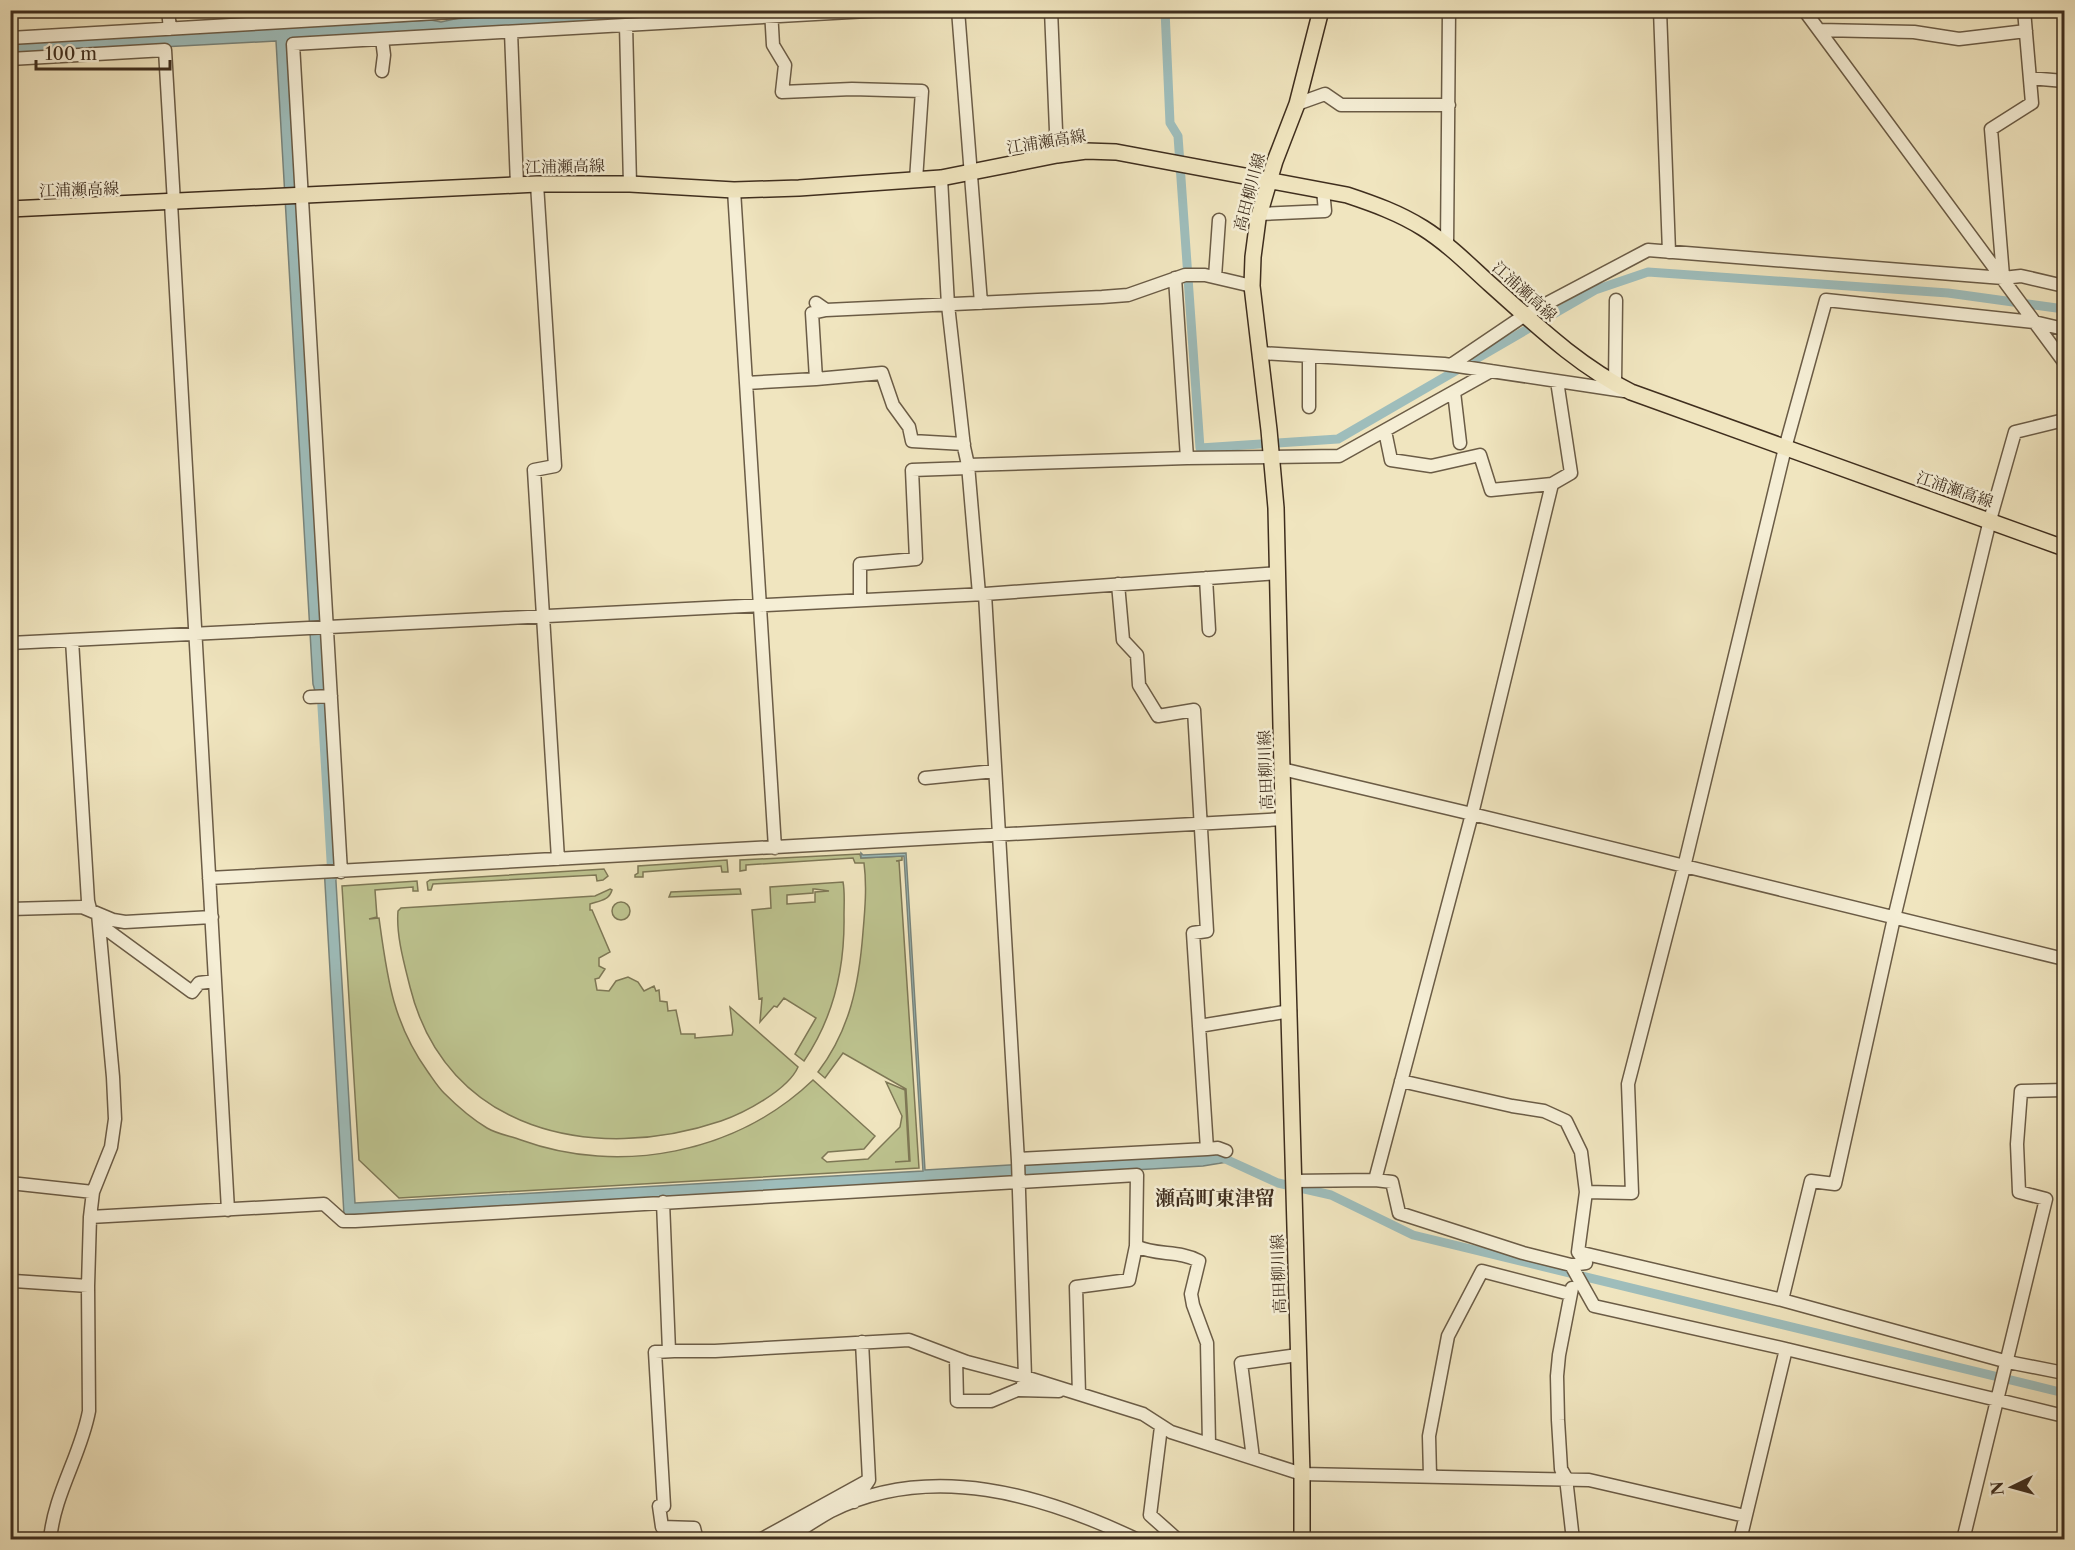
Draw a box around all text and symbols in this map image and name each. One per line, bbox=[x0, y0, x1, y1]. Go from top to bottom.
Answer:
scale bar bbox=[36, 33, 170, 71]
text: 100 m bbox=[45, 43, 97, 65]
street label: 江浦瀬高線 bbox=[1005, 125, 1087, 157]
street label: 高田柳川線 bbox=[1229, 151, 1269, 233]
street label: 江浦瀬高線 bbox=[525, 155, 605, 177]
street label: 江浦瀬高線 bbox=[39, 178, 119, 200]
street label: 江浦瀬高線 bbox=[1489, 257, 1561, 325]
street label: 江浦瀬高線 bbox=[1914, 467, 1996, 511]
street label: 高田柳川線 bbox=[1254, 730, 1276, 810]
district label: 瀬高町東津留 bbox=[1155, 1186, 1275, 1210]
street label: 高田柳川線 bbox=[1267, 1234, 1289, 1314]
north arrow bbox=[1982, 1457, 2042, 1517]
text: N bbox=[1986, 1480, 2008, 1496]

